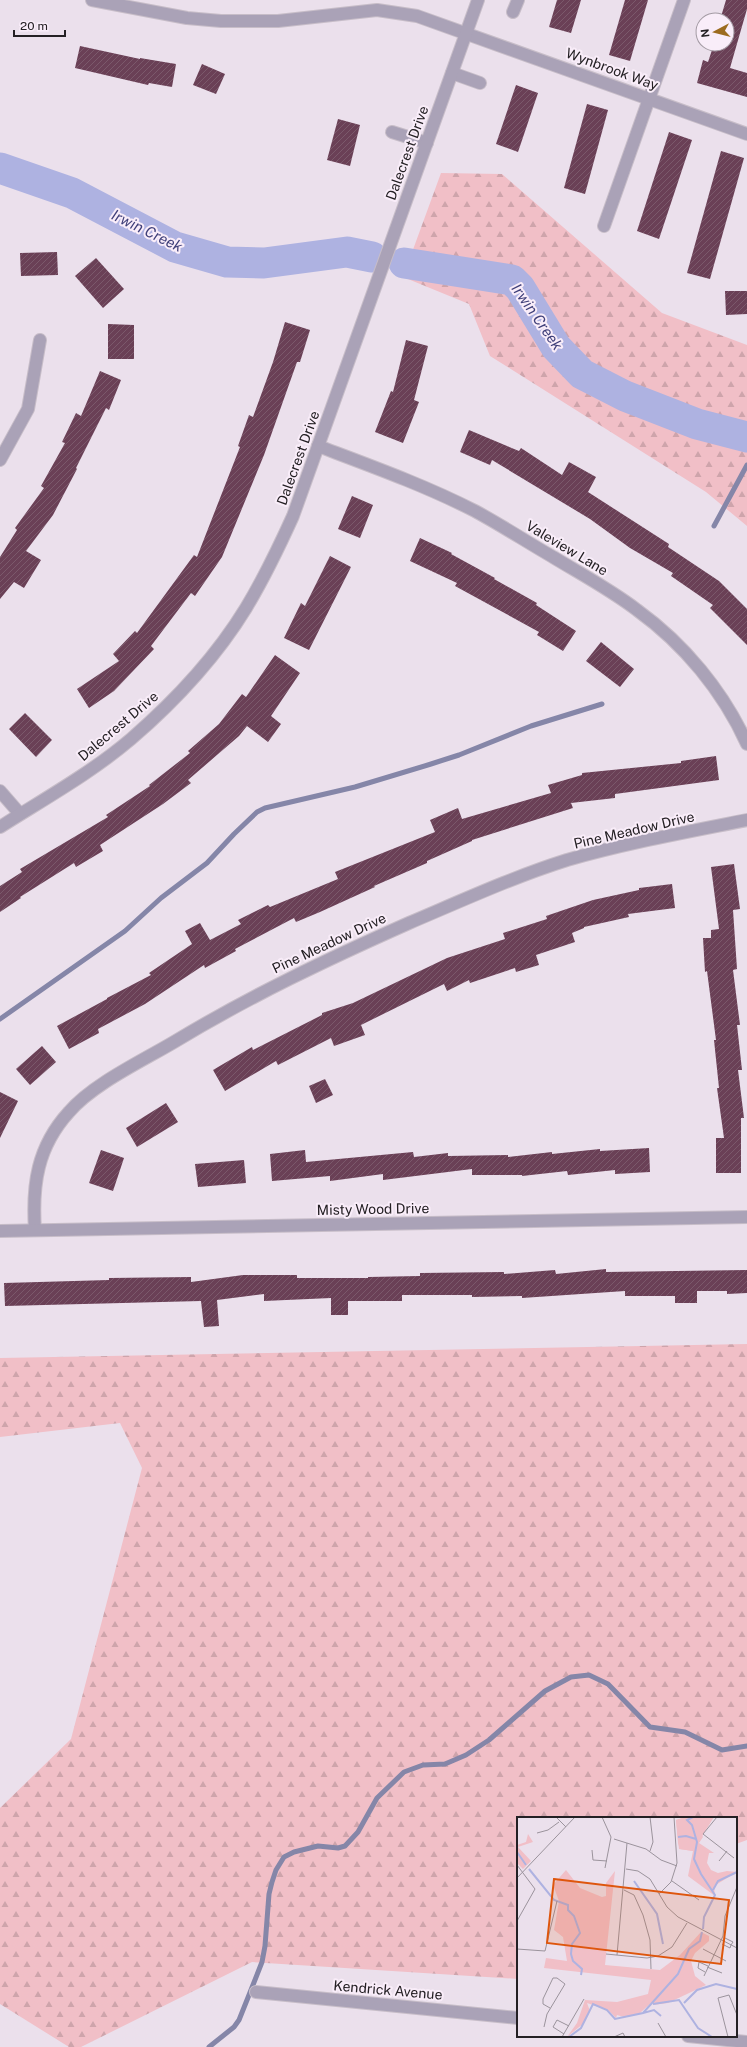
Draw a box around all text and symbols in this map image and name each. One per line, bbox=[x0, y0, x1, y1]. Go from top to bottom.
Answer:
scale bar bbox=[14, 12, 65, 38]
north arrow bbox=[695, 12, 735, 52]
text: 20 m bbox=[20, 19, 48, 33]
text: N bbox=[699, 28, 712, 38]
street label: Wynbrook Way bbox=[564, 45, 661, 93]
street label: Dalecrest Drive bbox=[382, 104, 432, 202]
water label: Irwin Creek bbox=[109, 206, 186, 255]
water label: Irwin Creek bbox=[508, 280, 567, 354]
street label: Dalecrest Drive bbox=[273, 409, 323, 507]
street label: Valeview Lane bbox=[523, 517, 611, 579]
street label: Dalecrest Drive bbox=[75, 688, 161, 764]
street label: Pine Meadow Drive bbox=[572, 808, 696, 852]
street label: Pine Meadow Drive bbox=[270, 910, 388, 976]
street label: Misty Wood Drive bbox=[317, 1200, 429, 1218]
inset map bbox=[517, 1817, 737, 2037]
street label: Kendrick Avenue bbox=[333, 1977, 443, 2003]

